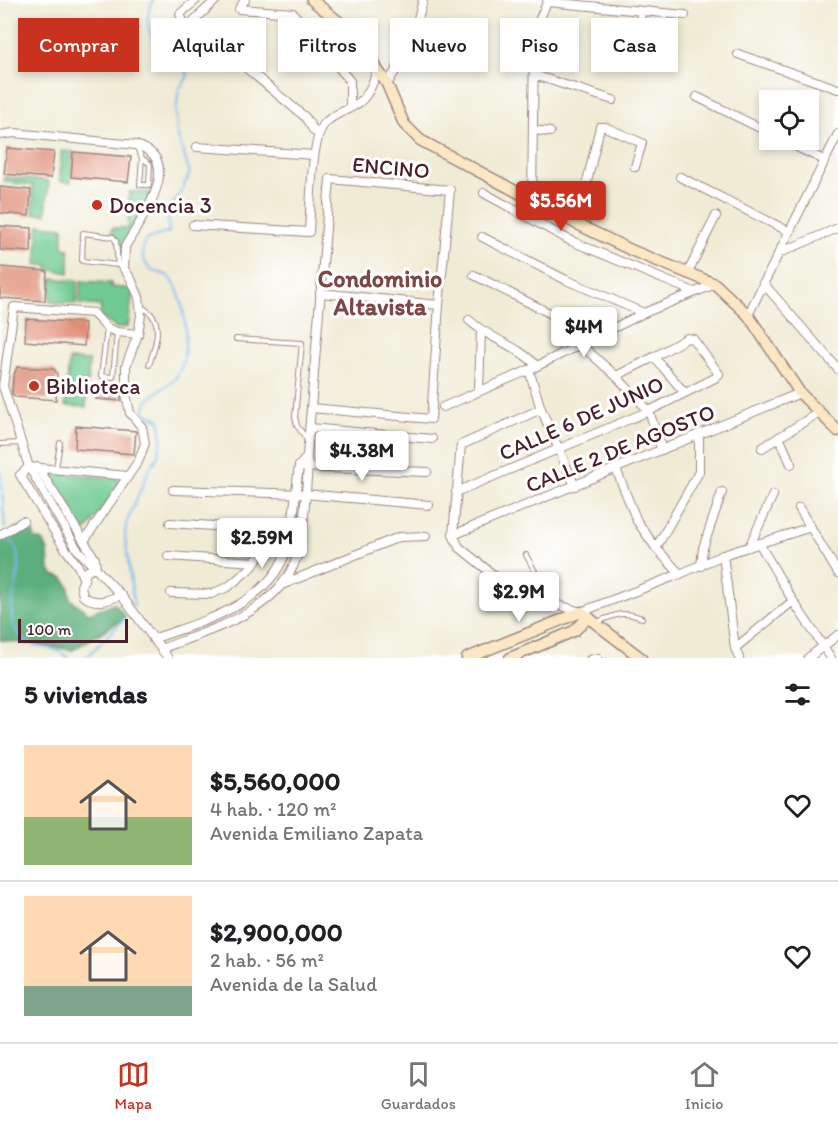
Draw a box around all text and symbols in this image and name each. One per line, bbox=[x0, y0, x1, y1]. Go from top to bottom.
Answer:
chip: Comprar bbox=[18, 18, 139, 72]
chip: Alquilar bbox=[151, 18, 266, 72]
chip: Filtros bbox=[278, 18, 378, 72]
chip: Nuevo bbox=[390, 18, 488, 72]
chip: Piso bbox=[500, 18, 579, 72]
chip: Casa bbox=[591, 18, 678, 72]
map controls bbox=[759, 90, 819, 150]
button: locate bbox=[759, 90, 819, 150]
street label: ENCINO bbox=[351, 151, 431, 184]
pin: $5.56M bbox=[512, 181, 610, 232]
text: $5.56M bbox=[530, 188, 592, 212]
place label: Docencia 3 bbox=[109, 192, 212, 219]
marker: Docencia 3 bbox=[90, 198, 104, 212]
district label: Condominio Altavista bbox=[318, 264, 442, 321]
pin: $4M bbox=[555, 307, 613, 358]
text: $4M bbox=[565, 314, 603, 338]
street label: CALLE 6 DE JUNIO bbox=[495, 370, 668, 467]
place label: Biblioteca bbox=[46, 373, 140, 400]
marker: Biblioteca bbox=[27, 379, 41, 393]
street label: CALLE 2 DE AGOSTO bbox=[522, 398, 719, 499]
pin: $4.38M bbox=[313, 431, 411, 482]
text: $4.38M bbox=[330, 438, 394, 462]
pin: $2.59M bbox=[213, 518, 311, 569]
text: $2.59M bbox=[231, 525, 293, 549]
pin: $2.9M bbox=[477, 572, 561, 623]
text: $2.9M bbox=[493, 579, 545, 603]
scale bar bbox=[18, 616, 128, 644]
text: 100 m bbox=[27, 620, 71, 639]
text: 5 viviendas bbox=[24, 678, 148, 710]
icon: filters bbox=[781, 678, 814, 711]
text: $5,560,000 bbox=[210, 765, 341, 797]
icon: home bbox=[72, 769, 144, 841]
icon: heart bbox=[781, 789, 814, 822]
text: 4 hab. · 120 m² bbox=[210, 797, 337, 821]
text: Avenida Emiliano Zapata bbox=[210, 821, 423, 845]
text: $2,900,000 bbox=[210, 916, 343, 948]
icon: home bbox=[72, 920, 144, 992]
icon: heart bbox=[781, 940, 814, 973]
text: 2 hab. · 56 m² bbox=[210, 948, 324, 972]
text: Avenida de la Salud bbox=[210, 972, 377, 996]
tab: Mapa bbox=[115, 1058, 152, 1113]
tab: Guardados bbox=[381, 1058, 456, 1113]
tab: Inicio bbox=[685, 1058, 723, 1113]

